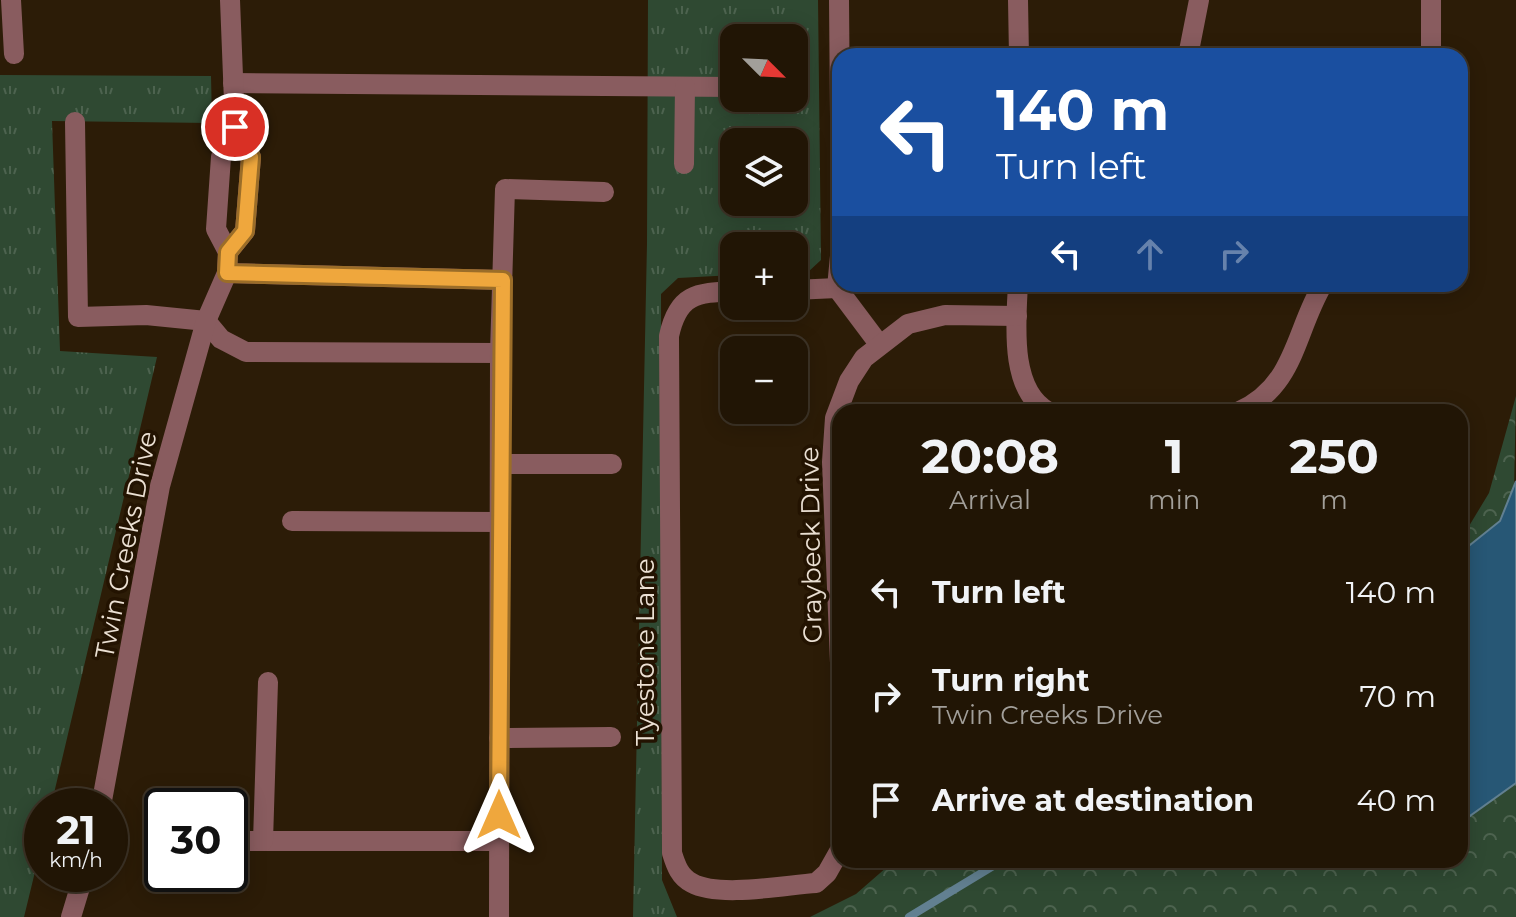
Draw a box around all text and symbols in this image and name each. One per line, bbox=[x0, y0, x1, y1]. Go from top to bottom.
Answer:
north arrow bbox=[720, 24, 808, 112]
map controls bbox=[720, 24, 808, 424]
text: 140 m bbox=[996, 76, 1169, 144]
icon: left bbox=[864, 80, 968, 184]
pin bbox=[201, 93, 269, 161]
icon: arrive bbox=[213, 105, 257, 149]
button: layers bbox=[720, 128, 808, 216]
text: Turn left bbox=[996, 144, 1147, 188]
button: + bbox=[720, 232, 808, 320]
icon: left bbox=[1044, 232, 1088, 276]
icon: ahead bbox=[1128, 232, 1172, 276]
icon: right bbox=[1212, 232, 1256, 276]
button: − bbox=[720, 336, 808, 424]
text: 20:08 bbox=[921, 427, 1059, 485]
text: 1 bbox=[1165, 427, 1184, 485]
text: 250 bbox=[1289, 427, 1379, 485]
street label: Twin Creeks Drive bbox=[88, 429, 164, 661]
street label: Graybeck Drive bbox=[793, 446, 829, 644]
text: Arrival bbox=[949, 484, 1031, 516]
text: min bbox=[1148, 484, 1200, 516]
text: m bbox=[1320, 484, 1348, 516]
street label: Tyestone Lane bbox=[629, 558, 661, 746]
icon: left bbox=[864, 570, 908, 614]
text: Turn left bbox=[932, 574, 1065, 611]
text: 140 m bbox=[1346, 574, 1436, 611]
text: Turn right bbox=[932, 662, 1089, 699]
icon: right bbox=[864, 674, 908, 718]
text: 70 m bbox=[1359, 678, 1436, 715]
text: Twin Creeks Drive bbox=[932, 699, 1163, 731]
position arrow bbox=[457, 773, 541, 857]
icon: arrive bbox=[864, 778, 908, 822]
text: Arrive at destination bbox=[932, 782, 1254, 819]
text: 40 m bbox=[1357, 782, 1436, 819]
speed limit sign: 30 bbox=[144, 788, 248, 892]
text: 21 bbox=[56, 805, 96, 854]
text: km/h bbox=[49, 848, 103, 872]

